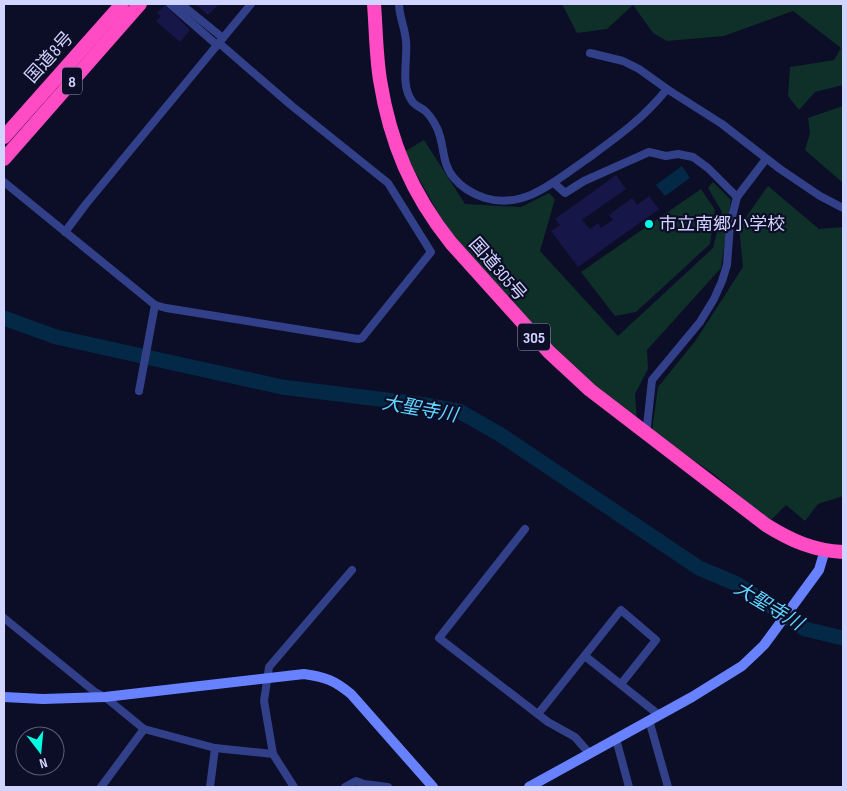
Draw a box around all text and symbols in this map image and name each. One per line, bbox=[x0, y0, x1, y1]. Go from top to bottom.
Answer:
street label: 国道8号 bbox=[20, 27, 78, 87]
road number: 8 bbox=[62, 68, 82, 94]
place label: 市立南郷小学校 bbox=[659, 214, 785, 235]
marker: 市立南郷小学校 bbox=[643, 218, 655, 230]
street label: 国道305号 bbox=[465, 233, 531, 305]
road number: 305 bbox=[518, 324, 550, 351]
water label: 大聖寺川 bbox=[380, 392, 461, 428]
water label: 大聖寺川 bbox=[730, 577, 808, 637]
north arrow bbox=[15, 726, 65, 776]
text: N bbox=[38, 754, 49, 772]

